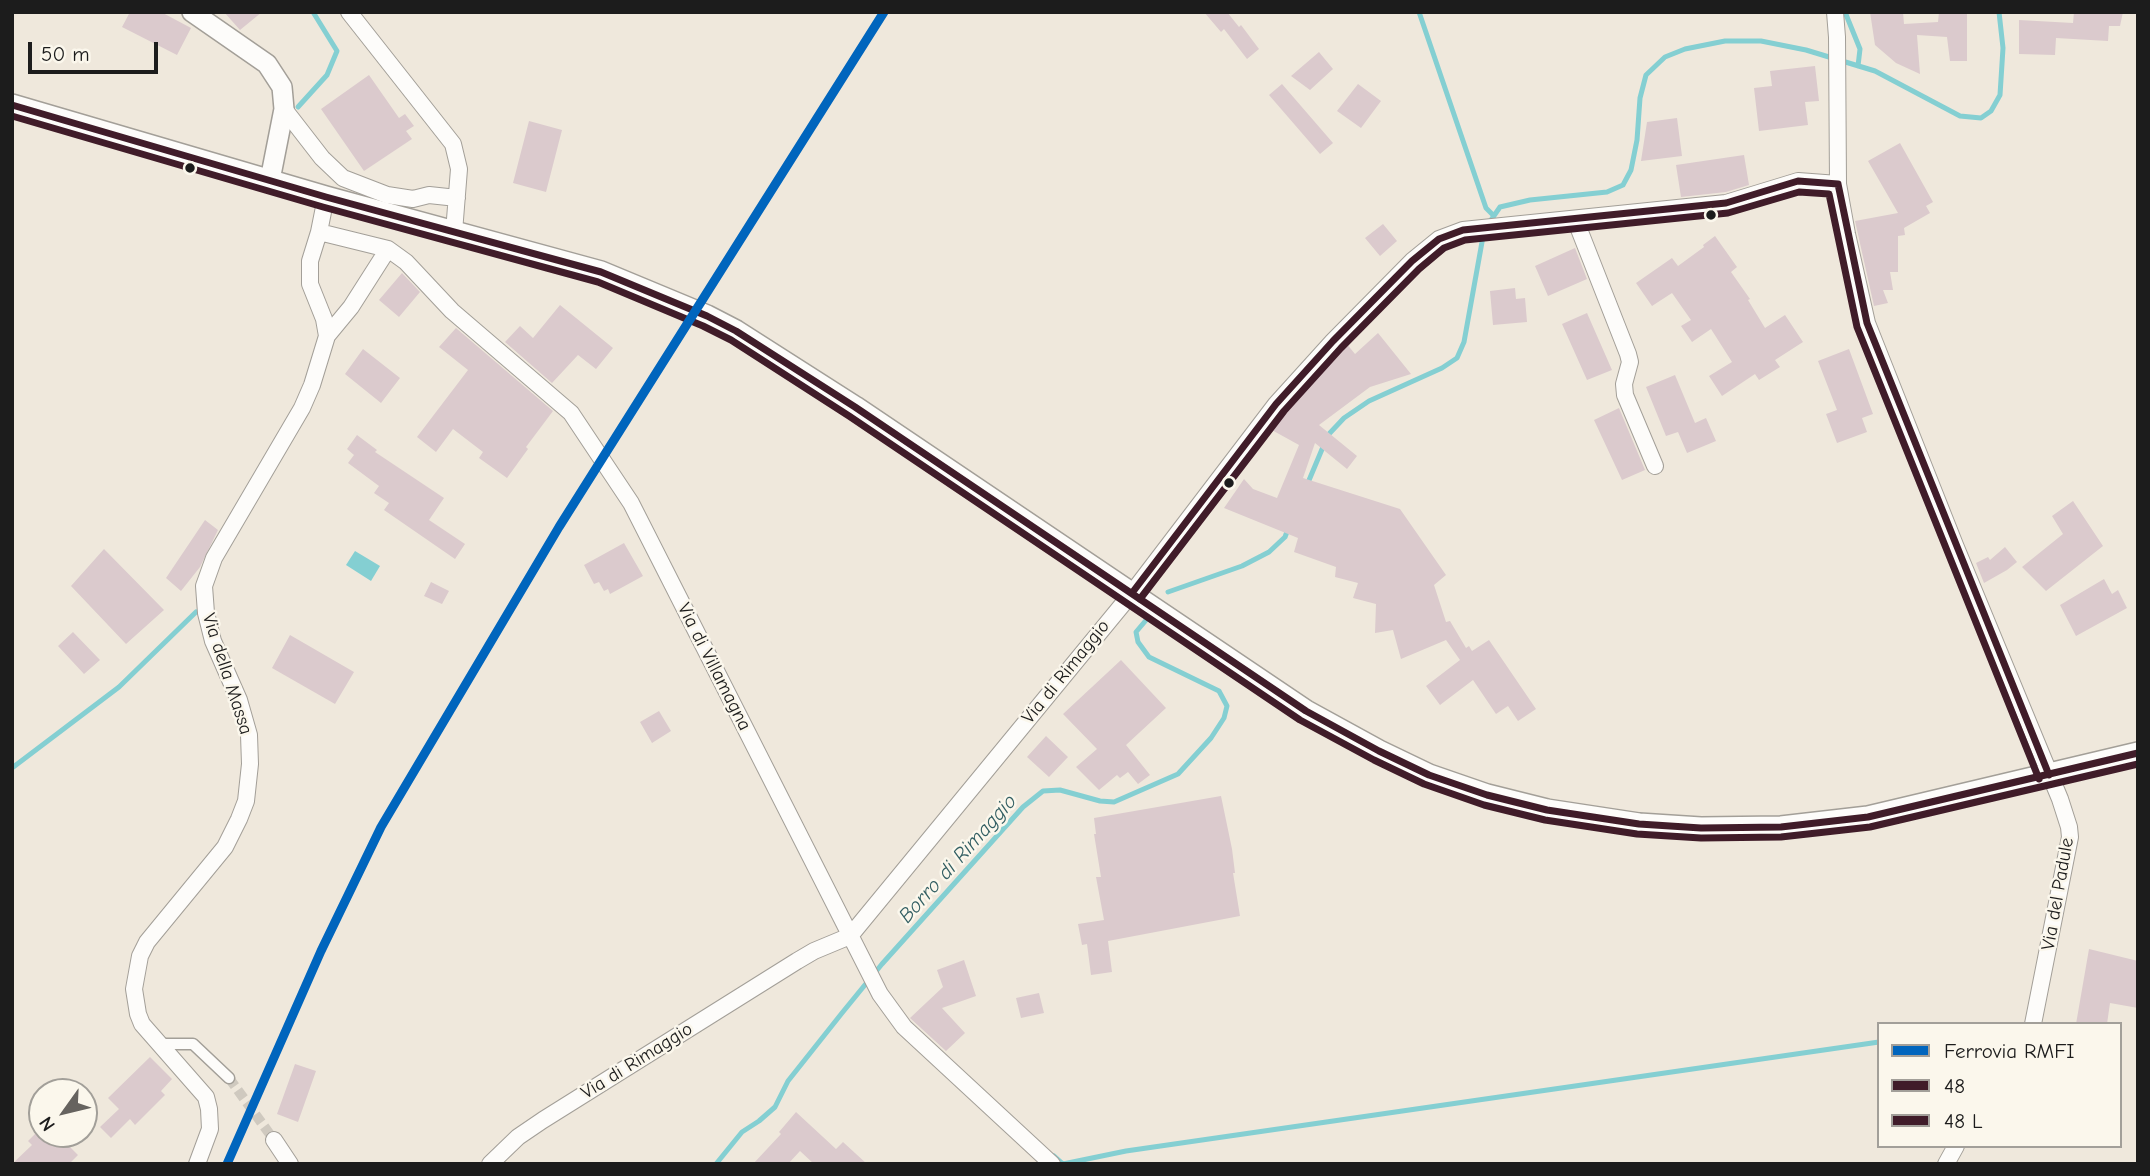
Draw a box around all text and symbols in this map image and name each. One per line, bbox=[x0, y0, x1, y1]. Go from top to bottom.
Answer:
scale bar bbox=[32, 28, 161, 72]
text: 50 m bbox=[41, 42, 90, 66]
unlabelled marker bbox=[183, 161, 197, 175]
unlabelled marker bbox=[1704, 208, 1718, 222]
unlabelled marker bbox=[1222, 476, 1236, 490]
street label: Via di Villamagna bbox=[672, 600, 756, 734]
street label: Via della Massa bbox=[197, 611, 257, 737]
street label: Via di Rimaggio bbox=[1017, 615, 1115, 729]
water label: Borro di Rimaggio bbox=[894, 789, 1022, 929]
street label: Via del Padule bbox=[2037, 836, 2079, 952]
street label: Via di Rimaggio bbox=[577, 1018, 697, 1104]
legend bbox=[1877, 1022, 2122, 1148]
text: Ferrovia RMFI bbox=[1944, 1039, 2075, 1063]
text: 48 bbox=[1944, 1074, 1965, 1098]
north arrow bbox=[28, 1078, 98, 1148]
text: 48 L bbox=[1944, 1109, 1983, 1133]
text: N bbox=[35, 1112, 60, 1135]

